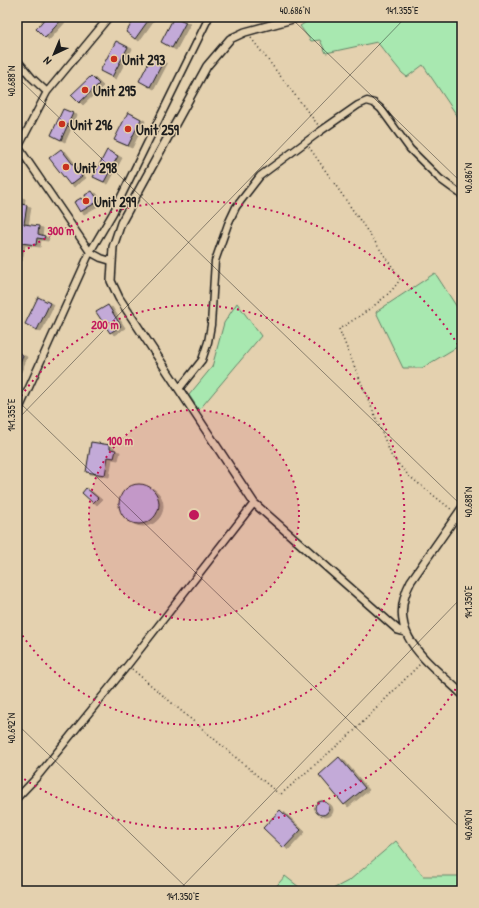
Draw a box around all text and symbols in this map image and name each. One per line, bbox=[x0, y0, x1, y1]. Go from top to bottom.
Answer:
text: 40.686°N bbox=[280, 4, 310, 17]
text: 141.355°E bbox=[386, 4, 419, 17]
north arrow bbox=[34, 34, 74, 74]
place label: Unit 293 bbox=[122, 50, 166, 69]
text: N bbox=[40, 54, 54, 68]
marker: Unit 293 bbox=[109, 54, 119, 64]
text: 40.688°N bbox=[5, 66, 18, 96]
place label: Unit 295 bbox=[93, 81, 136, 100]
marker: Unit 295 bbox=[80, 85, 90, 95]
place label: Unit 296 bbox=[70, 115, 113, 134]
marker: Unit 296 bbox=[57, 119, 67, 129]
place label: Unit 259 bbox=[136, 120, 180, 139]
marker: Unit 259 bbox=[123, 124, 133, 134]
place label: Unit 298 bbox=[74, 158, 117, 177]
marker: Unit 298 bbox=[61, 162, 71, 172]
text: 40.686°N bbox=[462, 163, 475, 193]
place label: Unit 299 bbox=[94, 192, 137, 211]
marker: Unit 299 bbox=[81, 196, 91, 206]
text: 300 m bbox=[47, 222, 75, 239]
text: 200 m bbox=[91, 316, 119, 333]
text: 141.355°E bbox=[5, 398, 18, 431]
text: 100 m bbox=[107, 432, 133, 449]
text: 40.688°N bbox=[462, 487, 475, 517]
centre of rings bbox=[187, 508, 201, 522]
text: 141.350°E bbox=[462, 585, 475, 619]
text: 40.692°N bbox=[5, 713, 18, 743]
text: 40.690°N bbox=[462, 810, 475, 840]
text: 141.350°E bbox=[166, 890, 200, 903]

